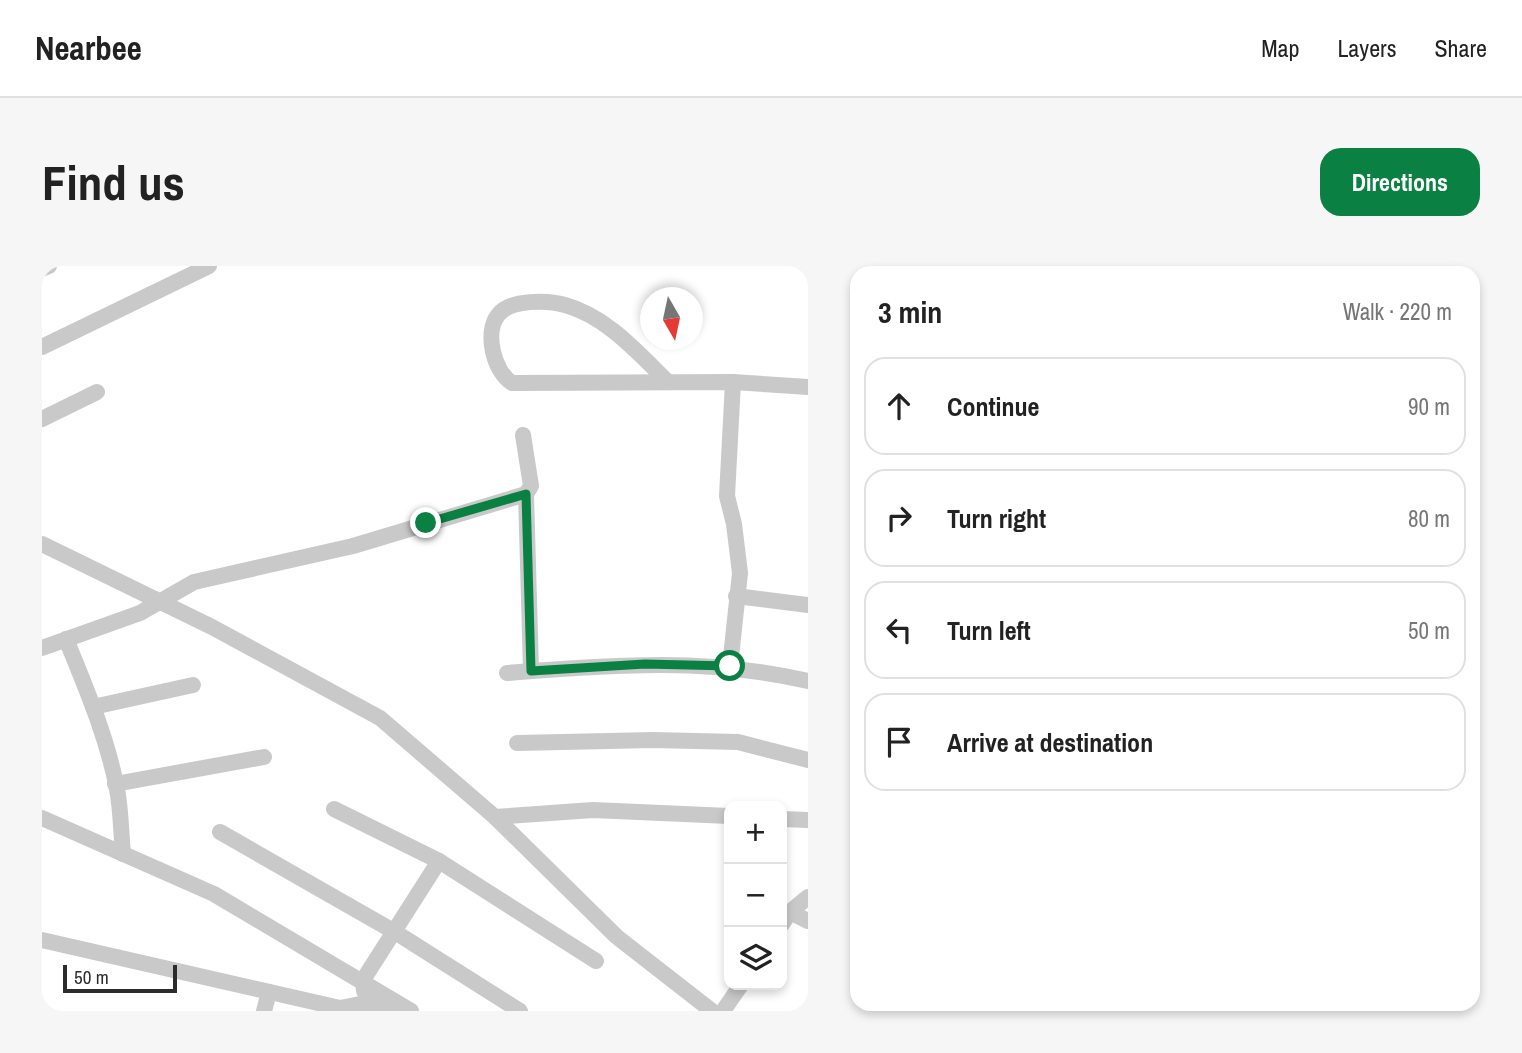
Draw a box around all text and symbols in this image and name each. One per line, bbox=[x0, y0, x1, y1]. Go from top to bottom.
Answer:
text: Nearbee bbox=[35, 26, 142, 70]
text: Map bbox=[1261, 32, 1299, 64]
text: Layers bbox=[1337, 32, 1396, 64]
text: Share bbox=[1434, 32, 1487, 64]
button: Directions bbox=[1320, 148, 1480, 216]
text: Find us bbox=[42, 149, 185, 215]
north arrow bbox=[640, 287, 703, 350]
text: 3 min bbox=[878, 292, 942, 332]
text: Walk · 220 m bbox=[1343, 296, 1452, 327]
icon: ahead bbox=[880, 387, 918, 425]
text: Continue bbox=[947, 389, 1039, 424]
text: 90 m bbox=[1408, 391, 1450, 422]
icon: right bbox=[880, 499, 918, 537]
text: Turn right bbox=[947, 501, 1046, 536]
text: 80 m bbox=[1408, 503, 1450, 534]
route end bbox=[410, 507, 441, 538]
icon: left bbox=[880, 611, 918, 649]
text: Turn left bbox=[947, 613, 1031, 648]
text: 50 m bbox=[1408, 615, 1450, 646]
route start bbox=[714, 650, 745, 681]
icon: arrive bbox=[880, 723, 918, 761]
text: Arrive at destination bbox=[947, 725, 1153, 760]
map controls bbox=[724, 801, 787, 990]
button: + bbox=[724, 801, 787, 864]
button: − bbox=[724, 864, 787, 927]
button: layers bbox=[724, 927, 787, 990]
scale bar bbox=[63, 962, 177, 994]
text: 50 m bbox=[74, 964, 109, 990]

